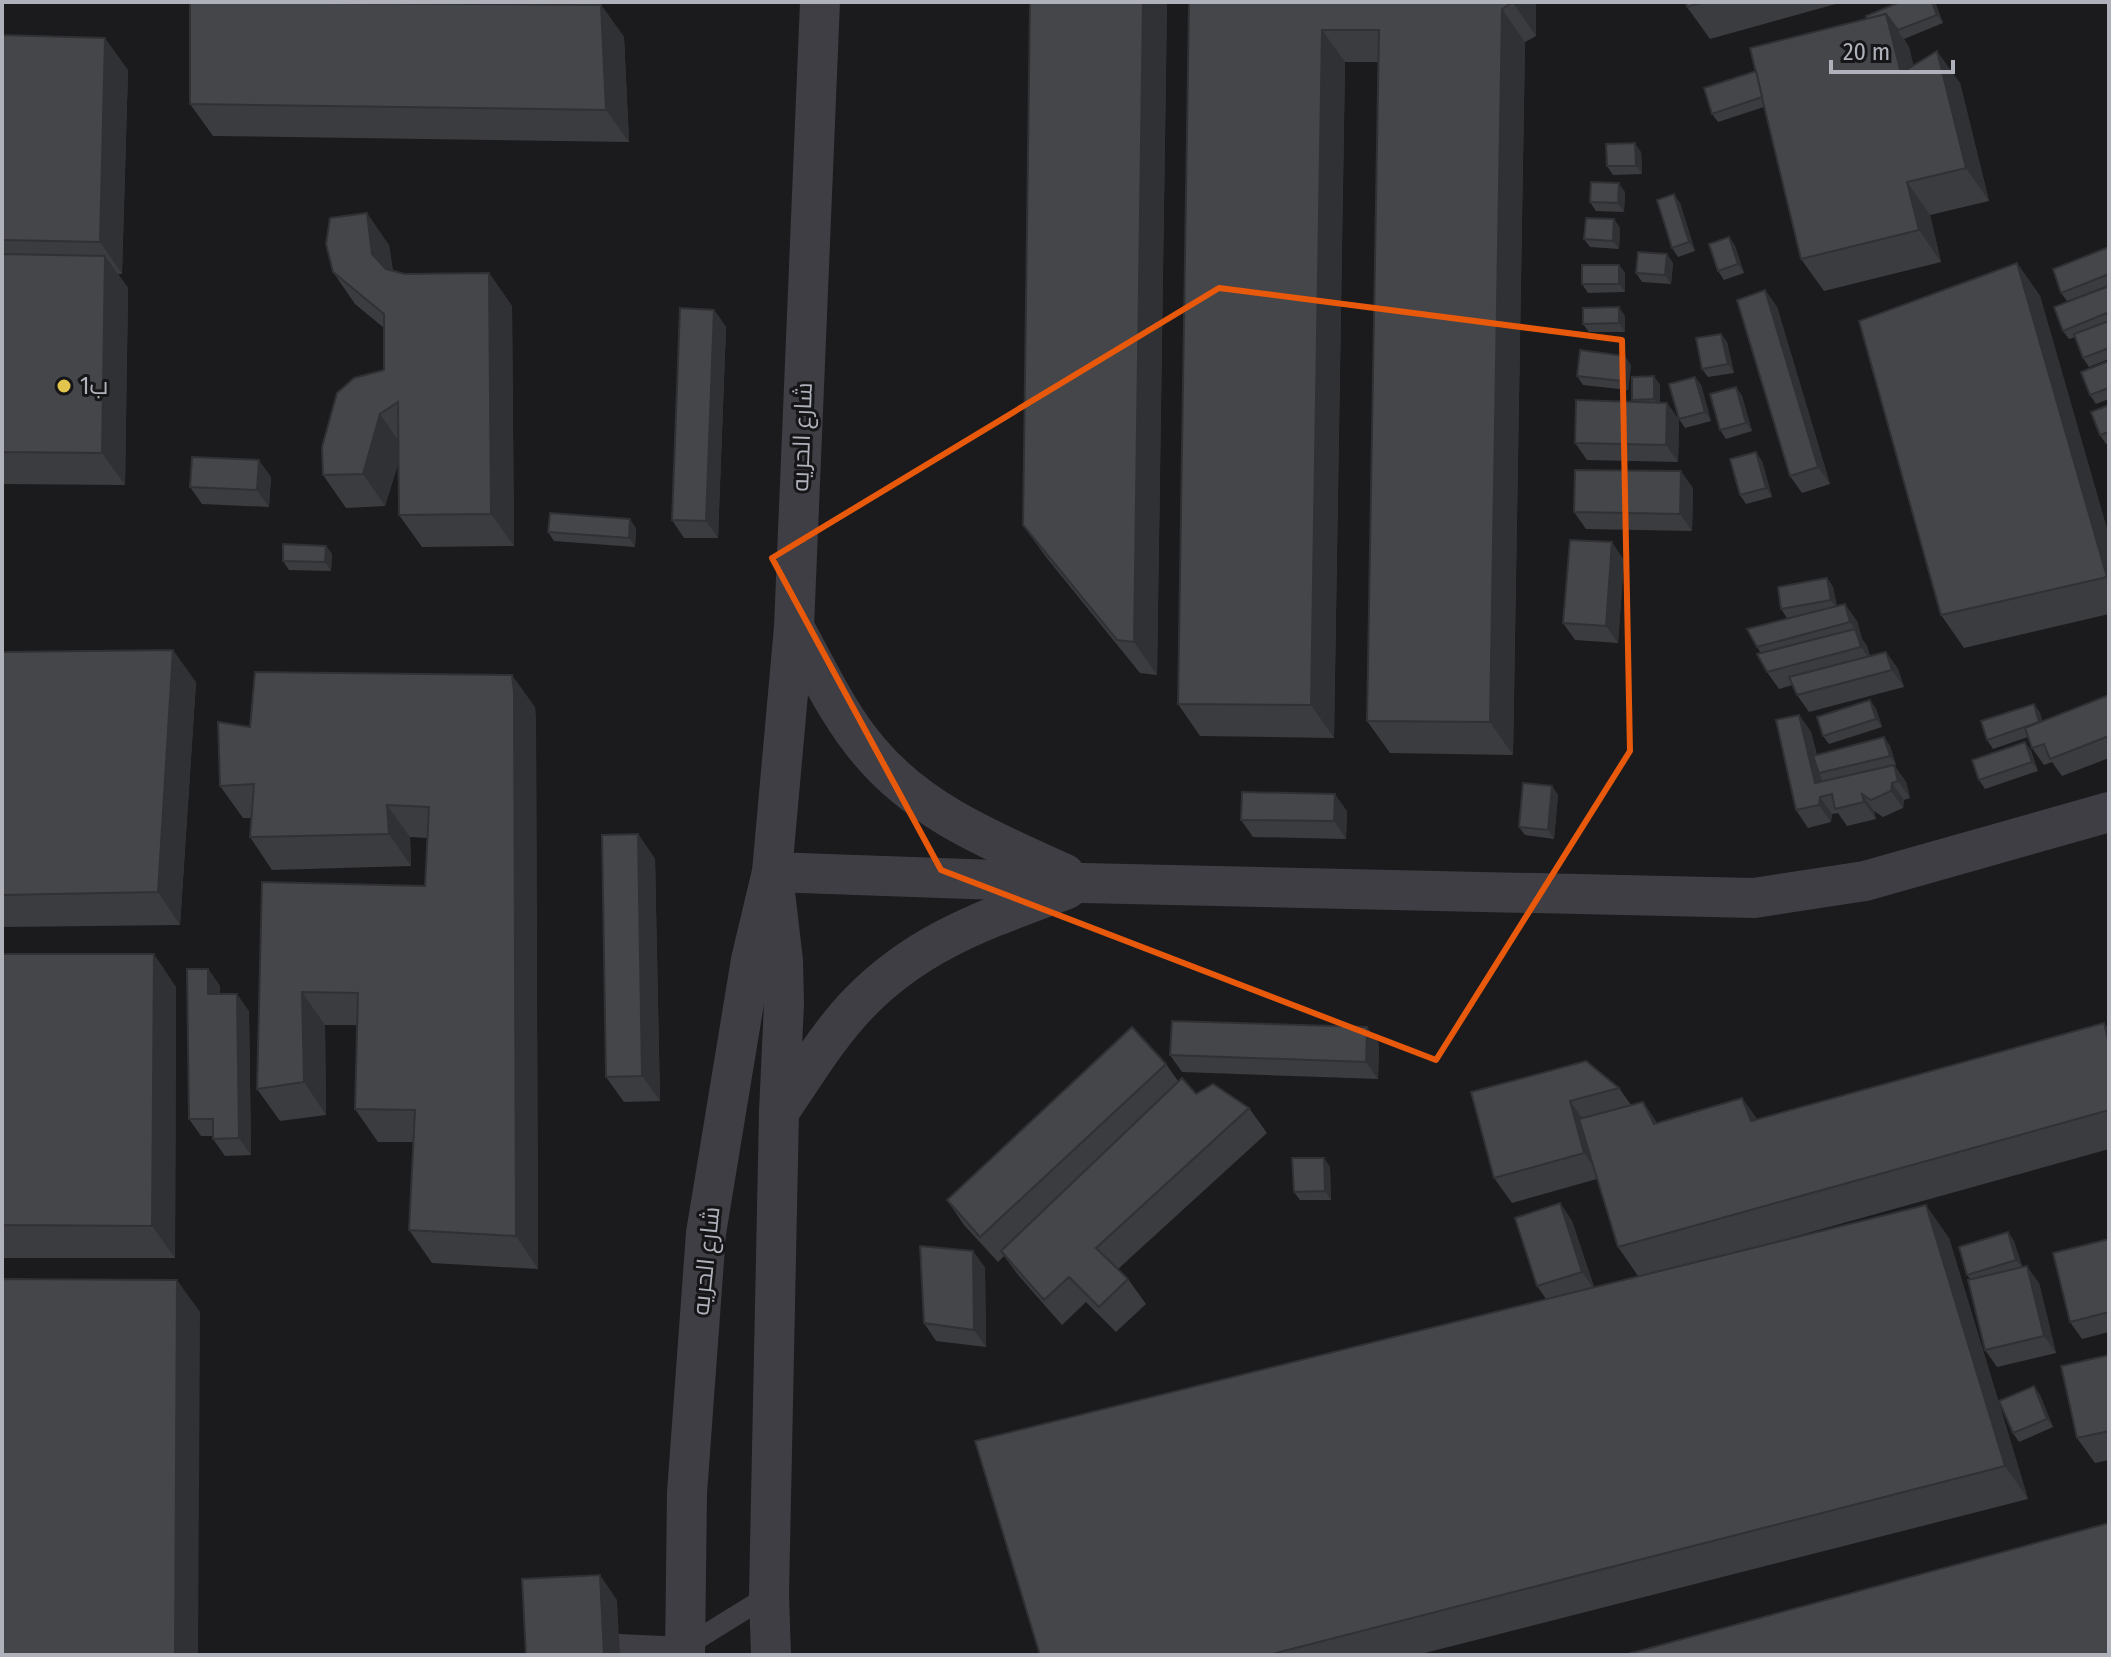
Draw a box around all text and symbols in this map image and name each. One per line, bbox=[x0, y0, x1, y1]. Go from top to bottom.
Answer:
scale bar bbox=[1831, 24, 1953, 74]
text: 20 m bbox=[1843, 38, 1890, 66]
place label: ب1 bbox=[80, 372, 108, 400]
marker: ب1 bbox=[55, 377, 73, 395]
street label: شارع الحريه bbox=[786, 382, 820, 492]
street label: شارع الحريه bbox=[686, 1205, 728, 1317]

